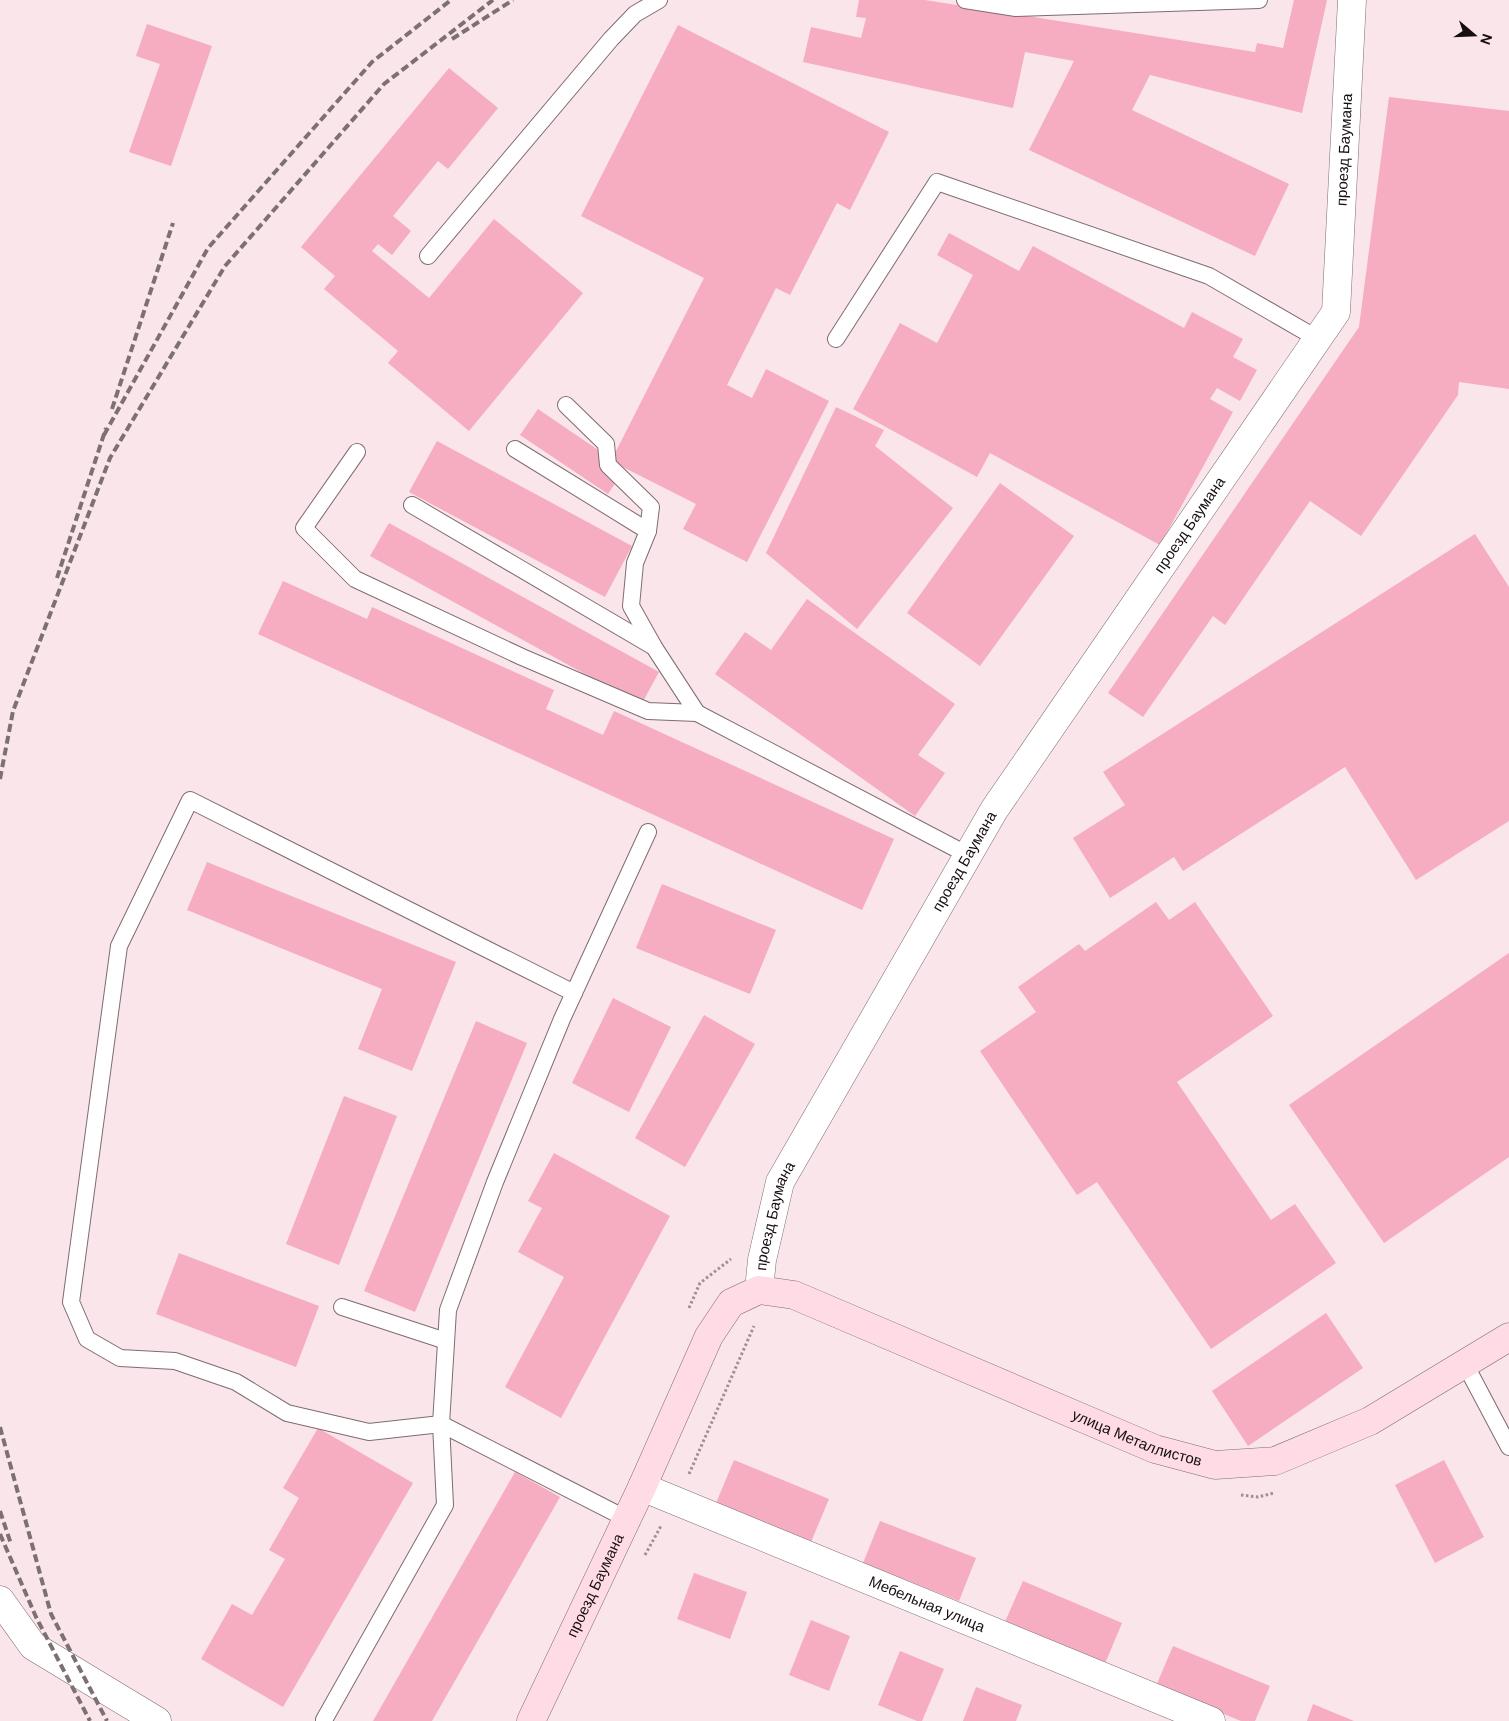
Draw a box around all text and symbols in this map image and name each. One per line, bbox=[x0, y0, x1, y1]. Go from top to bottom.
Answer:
north arrow bbox=[1449, 10, 1499, 60]
text: N bbox=[1476, 31, 1496, 47]
street label: проезд Баумана bbox=[1331, 92, 1357, 207]
street label: проезд Баумана bbox=[1149, 472, 1230, 577]
street label: проезд Баумана bbox=[928, 807, 1002, 915]
street label: проезд Баумана bbox=[751, 1157, 800, 1272]
street label: улица Металлистов bbox=[1069, 1405, 1204, 1471]
street label: проезд Баумана bbox=[562, 1530, 629, 1641]
street label: Мебельная улица bbox=[866, 1571, 989, 1637]

